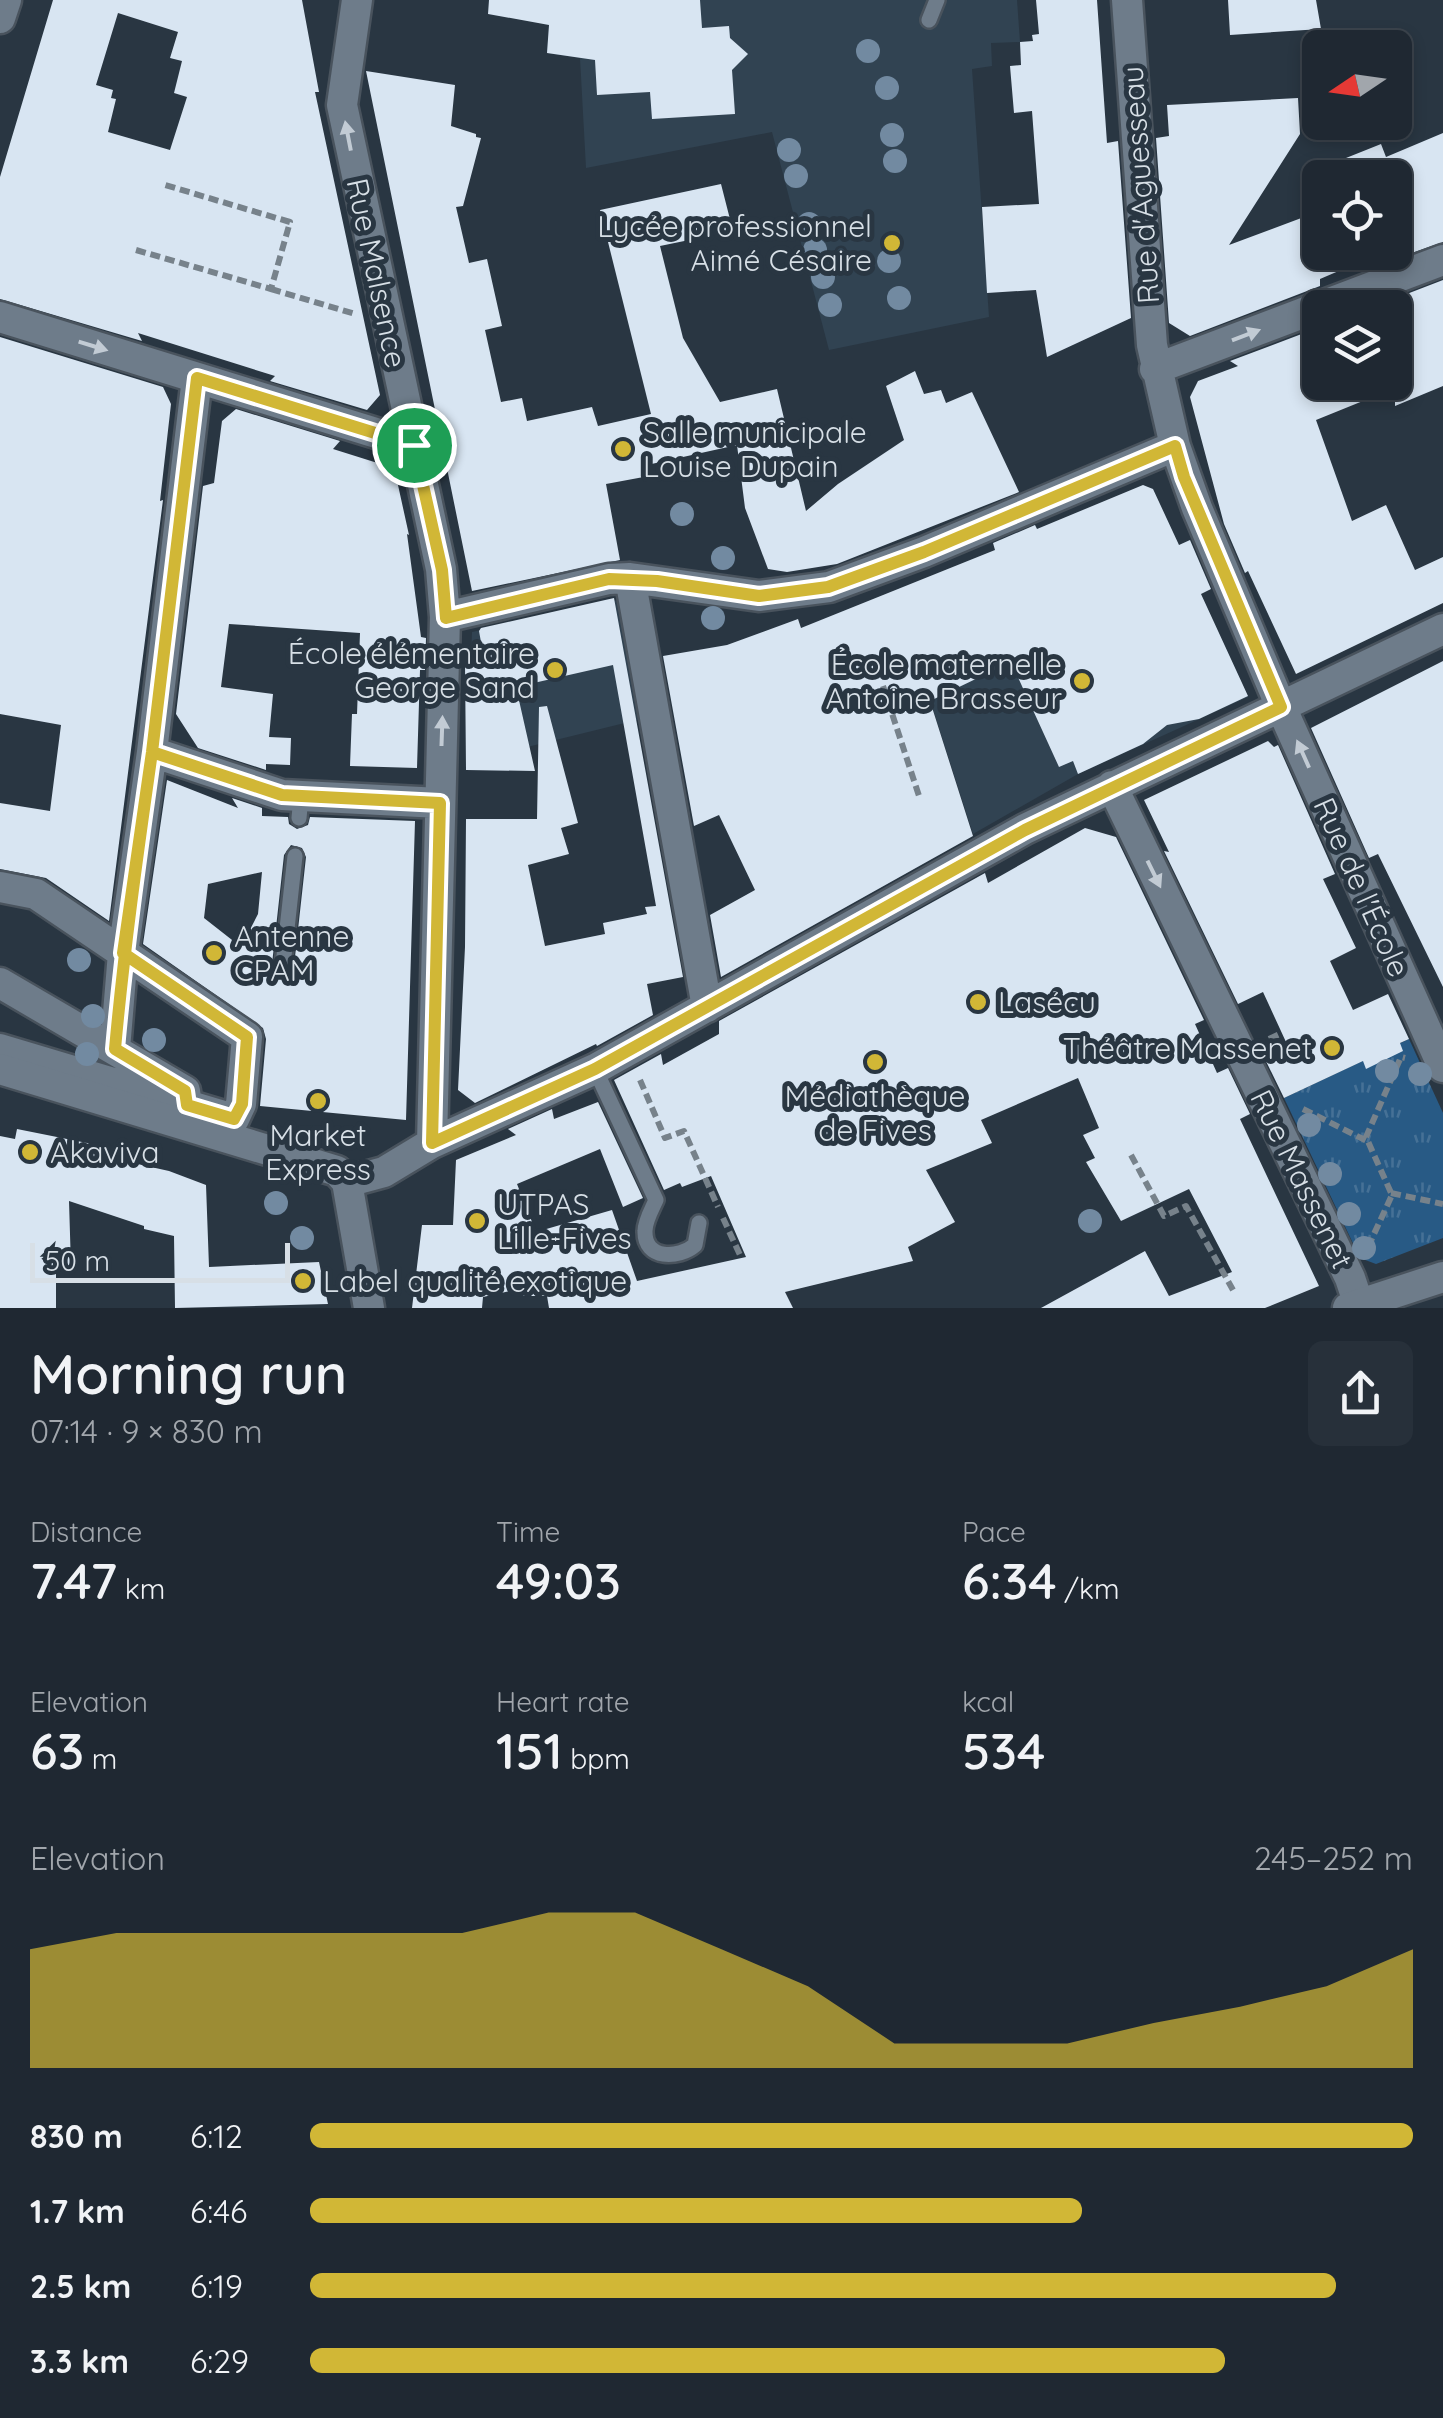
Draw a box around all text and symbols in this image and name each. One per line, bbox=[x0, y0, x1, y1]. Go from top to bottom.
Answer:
north arrow bbox=[1302, 30, 1412, 140]
map controls bbox=[1302, 30, 1412, 400]
street label: Rue d'Aguesseau bbox=[1113, 65, 1167, 305]
one-way arrow bbox=[340, 120, 356, 151]
button: locate bbox=[1302, 160, 1412, 270]
street label: Rue Malsence bbox=[338, 175, 416, 371]
place label: Lycée professionnel Aimé Césaire bbox=[597, 207, 872, 279]
marker: Lycée professionnel Aimé Césaire bbox=[881, 232, 903, 254]
button: layers bbox=[1302, 290, 1412, 400]
one-way arrow bbox=[1231, 326, 1261, 342]
one-way arrow bbox=[78, 339, 108, 354]
pin bbox=[372, 403, 457, 488]
place label: Salle municipale Louise Dupain bbox=[643, 413, 867, 485]
icon: arrive bbox=[387, 418, 442, 473]
marker: Salle municipale Louise Dupain bbox=[612, 438, 634, 460]
place label: École élémentaire George Sand bbox=[288, 634, 535, 706]
place label: École maternelle Antoine Brasseur bbox=[826, 645, 1062, 717]
marker: École élémentaire George Sand bbox=[544, 659, 566, 681]
marker: École maternelle Antoine Brasseur bbox=[1071, 670, 1093, 692]
one-way arrow bbox=[435, 714, 451, 746]
one-way arrow bbox=[1295, 739, 1311, 769]
street label: Rue de l'École bbox=[1306, 791, 1418, 983]
one-way arrow bbox=[1145, 859, 1162, 888]
place label: Antenne CPAM bbox=[234, 917, 349, 989]
marker: Antenne CPAM bbox=[203, 942, 225, 964]
place label: Lasécu bbox=[998, 983, 1096, 1021]
marker: Lasécu bbox=[967, 991, 989, 1013]
place label: Théâtre Massenet bbox=[1063, 1029, 1312, 1067]
marker: Théâtre Massenet bbox=[1321, 1037, 1343, 1059]
marker: Médiathèque de Fives bbox=[864, 1051, 886, 1073]
place label: Médiathèque de Fives bbox=[785, 1077, 965, 1149]
street label: Rue Massenet bbox=[1242, 1083, 1362, 1275]
marker: Market Express bbox=[307, 1090, 329, 1112]
place label: Market Express bbox=[265, 1116, 371, 1188]
place label: Akaviva bbox=[50, 1133, 159, 1171]
marker: Akaviva bbox=[19, 1141, 41, 1163]
place label: UTPAS Lille-Fives bbox=[497, 1185, 632, 1257]
marker: UTPAS Lille-Fives bbox=[466, 1210, 488, 1232]
scale bar bbox=[30, 1238, 290, 1282]
text: 50 m bbox=[45, 1243, 110, 1278]
place label: Label qualité exotique bbox=[323, 1262, 627, 1300]
marker: Label qualité exotique bbox=[292, 1270, 314, 1292]
text: Morning run bbox=[30, 1339, 347, 1408]
button: share bbox=[1308, 1341, 1413, 1446]
text: 07:14 · 9 × 830 m bbox=[30, 1411, 263, 1451]
text: Distance bbox=[30, 1514, 142, 1549]
text: Time bbox=[496, 1514, 560, 1549]
text: Pace bbox=[962, 1514, 1026, 1549]
text: 7.47 bbox=[30, 1549, 117, 1612]
text: 49:03 bbox=[496, 1549, 621, 1612]
text: 6:34 bbox=[962, 1549, 1057, 1612]
text: km bbox=[117, 1571, 165, 1606]
text: /km bbox=[1057, 1571, 1119, 1606]
text: Elevation bbox=[30, 1684, 148, 1719]
text: Heart rate bbox=[496, 1684, 630, 1719]
text: kcal bbox=[962, 1684, 1014, 1719]
text: 63 bbox=[30, 1719, 84, 1782]
text: 151 bbox=[496, 1719, 563, 1782]
text: 534 bbox=[962, 1719, 1045, 1782]
text: m bbox=[84, 1741, 117, 1776]
text: bpm bbox=[563, 1741, 630, 1776]
text: Elevation bbox=[30, 1838, 165, 1878]
text: 245–252 m bbox=[1254, 1838, 1413, 1878]
text: 830 m bbox=[30, 2116, 123, 2156]
text: 6:12 bbox=[190, 2116, 243, 2156]
text: 1.7 km bbox=[30, 2191, 125, 2231]
text: 6:46 bbox=[190, 2191, 247, 2231]
text: 2.5 km bbox=[30, 2266, 131, 2306]
text: 6:19 bbox=[190, 2266, 243, 2306]
text: 3.3 km bbox=[30, 2341, 129, 2381]
text: 6:29 bbox=[190, 2341, 249, 2381]

